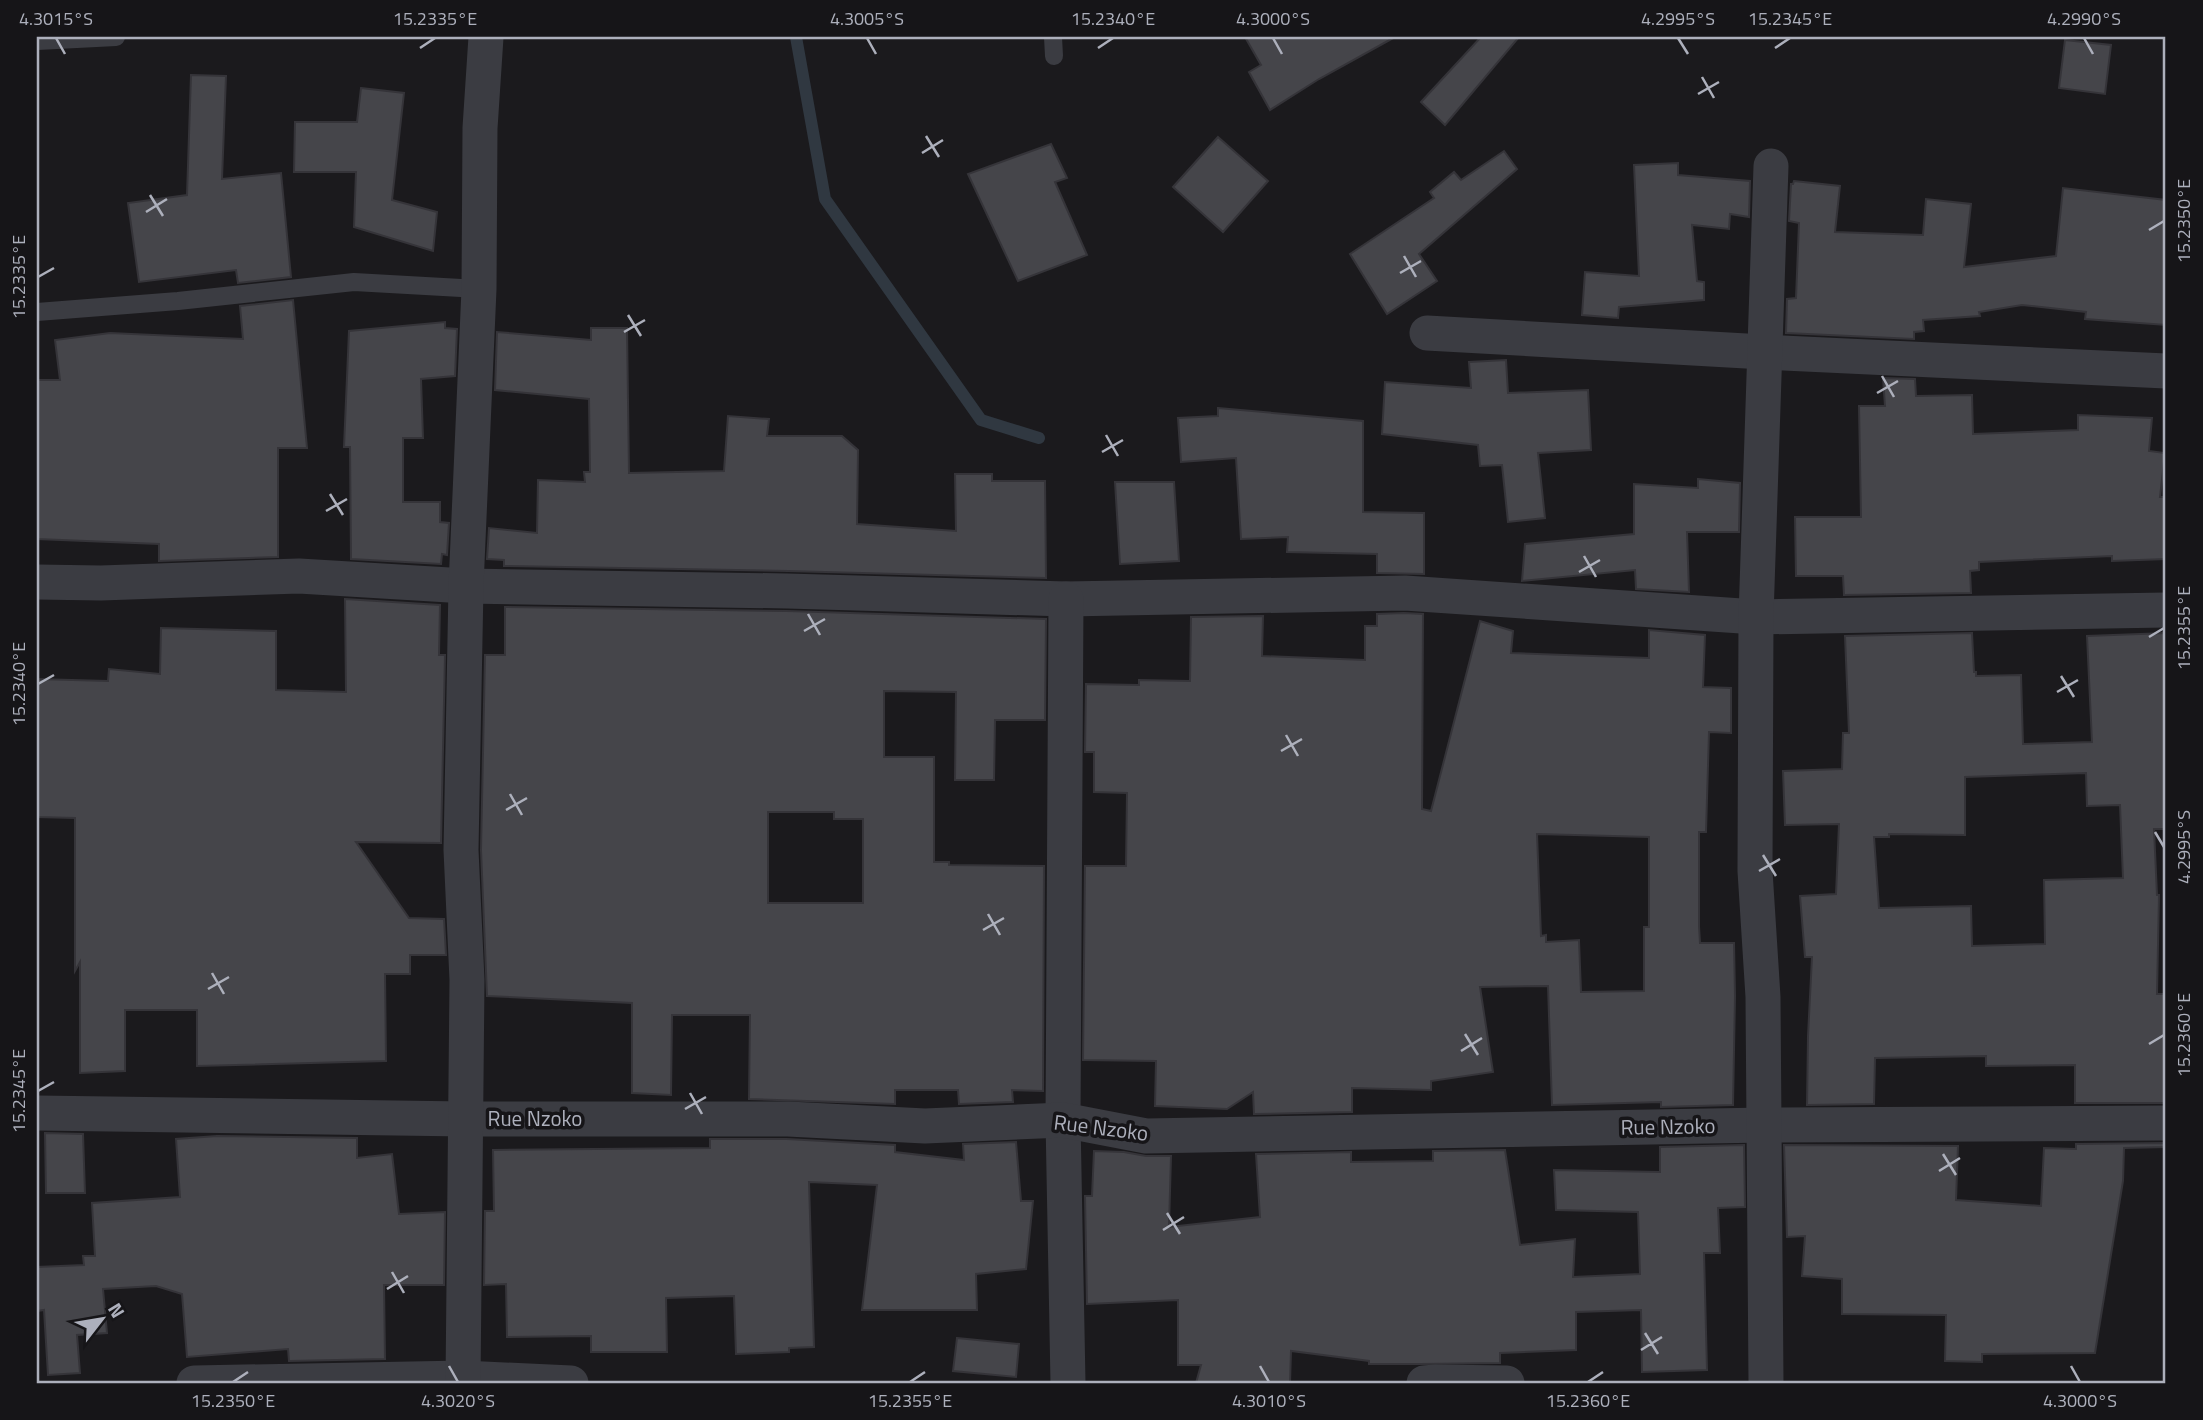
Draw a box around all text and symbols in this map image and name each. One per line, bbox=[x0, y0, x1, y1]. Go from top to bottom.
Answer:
text: 4.3015°S bbox=[19, 5, 93, 32]
text: 15.2335°E bbox=[393, 5, 477, 32]
text: 4.3005°S bbox=[830, 5, 904, 32]
text: 15.2340°E bbox=[1071, 5, 1155, 32]
text: 4.3000°S bbox=[1236, 5, 1310, 32]
text: 4.2995°S bbox=[1641, 5, 1715, 32]
text: 15.2345°E bbox=[1748, 5, 1832, 32]
text: 4.2990°S bbox=[2047, 5, 2121, 32]
text: 15.2350°E bbox=[2170, 179, 2197, 263]
text: 15.2335°E bbox=[5, 235, 32, 319]
text: 15.2355°E bbox=[2170, 586, 2197, 670]
text: 15.2340°E bbox=[5, 642, 32, 726]
text: 4.2995°S bbox=[2170, 810, 2197, 884]
text: 15.2360°E bbox=[2170, 993, 2197, 1077]
text: 15.2345°E bbox=[5, 1049, 32, 1133]
street label: Rue Nzoko bbox=[488, 1102, 582, 1134]
street label: Rue Nzoko bbox=[1052, 1105, 1150, 1149]
street label: Rue Nzoko bbox=[1620, 1109, 1716, 1143]
north arrow bbox=[66, 1284, 136, 1354]
text: N bbox=[101, 1297, 133, 1323]
text: 15.2350°E bbox=[191, 1387, 275, 1414]
text: 4.3020°S bbox=[421, 1387, 495, 1414]
text: 15.2355°E bbox=[868, 1387, 952, 1414]
text: 4.3010°S bbox=[1232, 1387, 1306, 1414]
text: 15.2360°E bbox=[1546, 1387, 1630, 1414]
text: 4.3000°S bbox=[2043, 1387, 2117, 1414]

